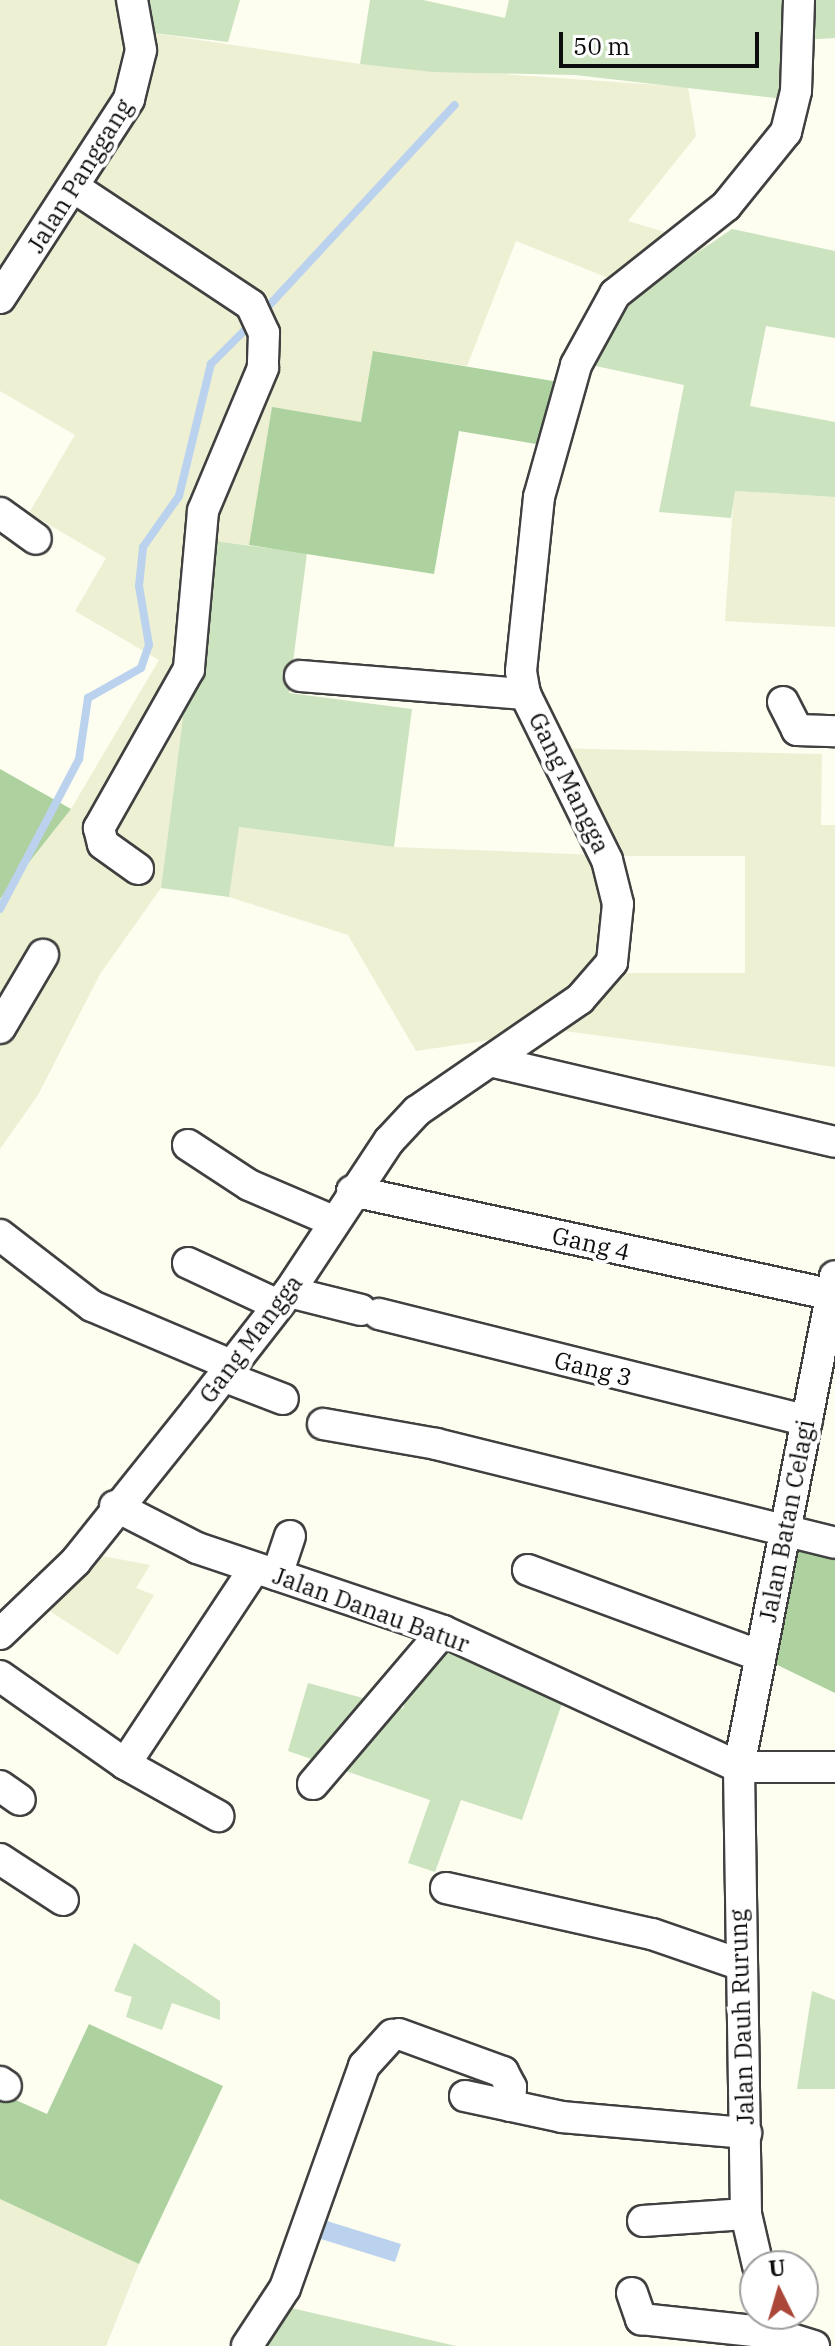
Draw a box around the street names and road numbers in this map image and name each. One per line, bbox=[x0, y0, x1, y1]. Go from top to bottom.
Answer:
street label: Jalan Panggang bbox=[21, 94, 139, 258]
street label: Gang Mangga bbox=[522, 708, 616, 858]
street label: Gang 4 bbox=[549, 1221, 633, 1267]
street label: Gang Mangga bbox=[193, 1269, 309, 1409]
street label: Gang 3 bbox=[551, 1345, 635, 1393]
street label: Jalan Batan Celagi bbox=[753, 1417, 821, 1625]
street label: Jalan Danau Batur bbox=[269, 1561, 473, 1659]
street label: Jalan Dauh Rurung bbox=[724, 1909, 760, 2125]

